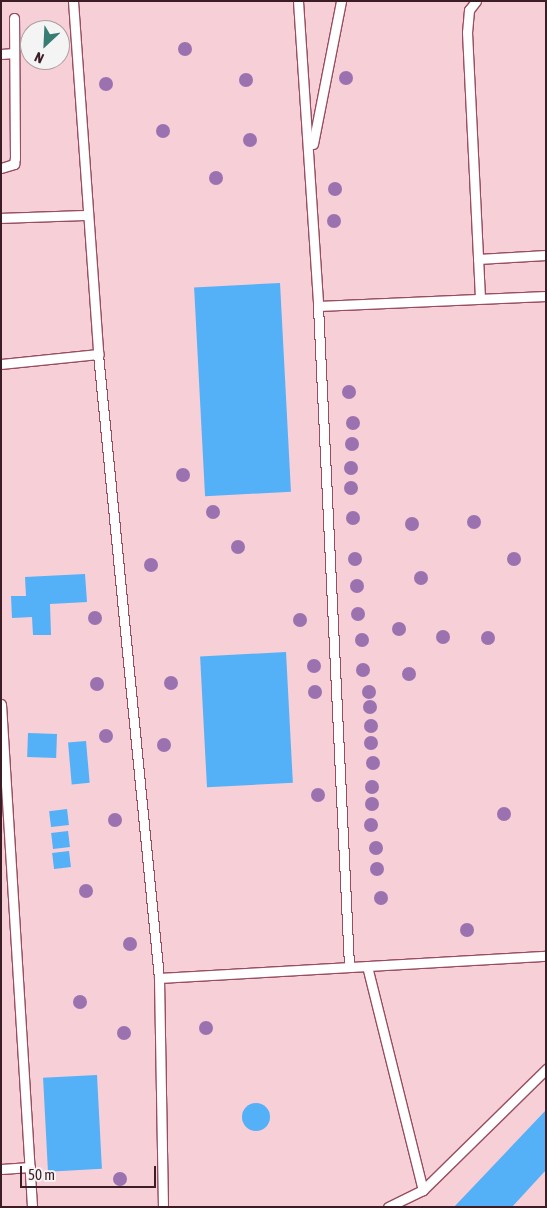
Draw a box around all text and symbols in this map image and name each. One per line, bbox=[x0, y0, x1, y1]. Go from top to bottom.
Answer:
north arrow bbox=[20, 20, 70, 70]
text: N bbox=[32, 49, 46, 67]
scale bar bbox=[22, 1156, 159, 1188]
text: 50 m bbox=[28, 1166, 55, 1183]

